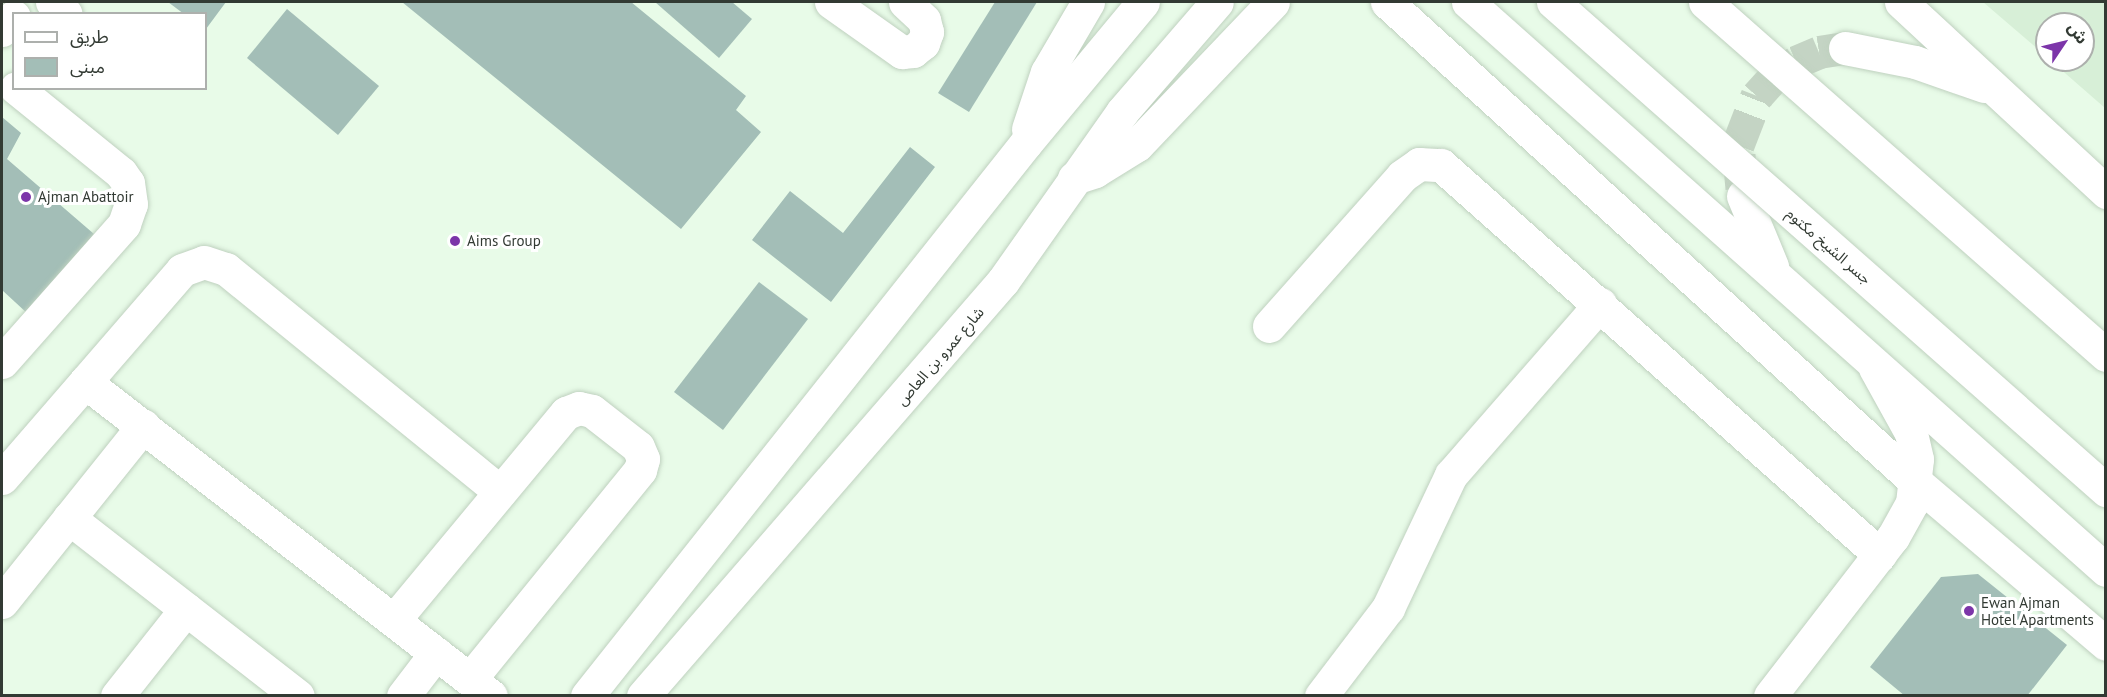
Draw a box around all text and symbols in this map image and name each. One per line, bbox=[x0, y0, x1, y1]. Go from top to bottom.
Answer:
legend bbox=[12, 12, 207, 90]
north arrow bbox=[2035, 12, 2095, 72]
text: ش bbox=[2064, 18, 2093, 48]
text: طريق bbox=[70, 25, 109, 48]
text: مبنى bbox=[70, 55, 105, 78]
place label: Ajman Abattoir bbox=[38, 188, 134, 206]
marker: Ajman Abattoir bbox=[19, 190, 33, 204]
street label: جسر الشيخ مكتوم bbox=[1783, 204, 1875, 288]
place label: Aims Group bbox=[467, 232, 541, 250]
marker: Aims Group bbox=[448, 234, 462, 248]
street label: شارع عمرو بن العاص bbox=[892, 303, 988, 409]
place label: Ewan Ajman Hotel Apartments bbox=[1981, 593, 2094, 628]
marker: Ewan Ajman Hotel Apartments bbox=[1962, 604, 1976, 618]

